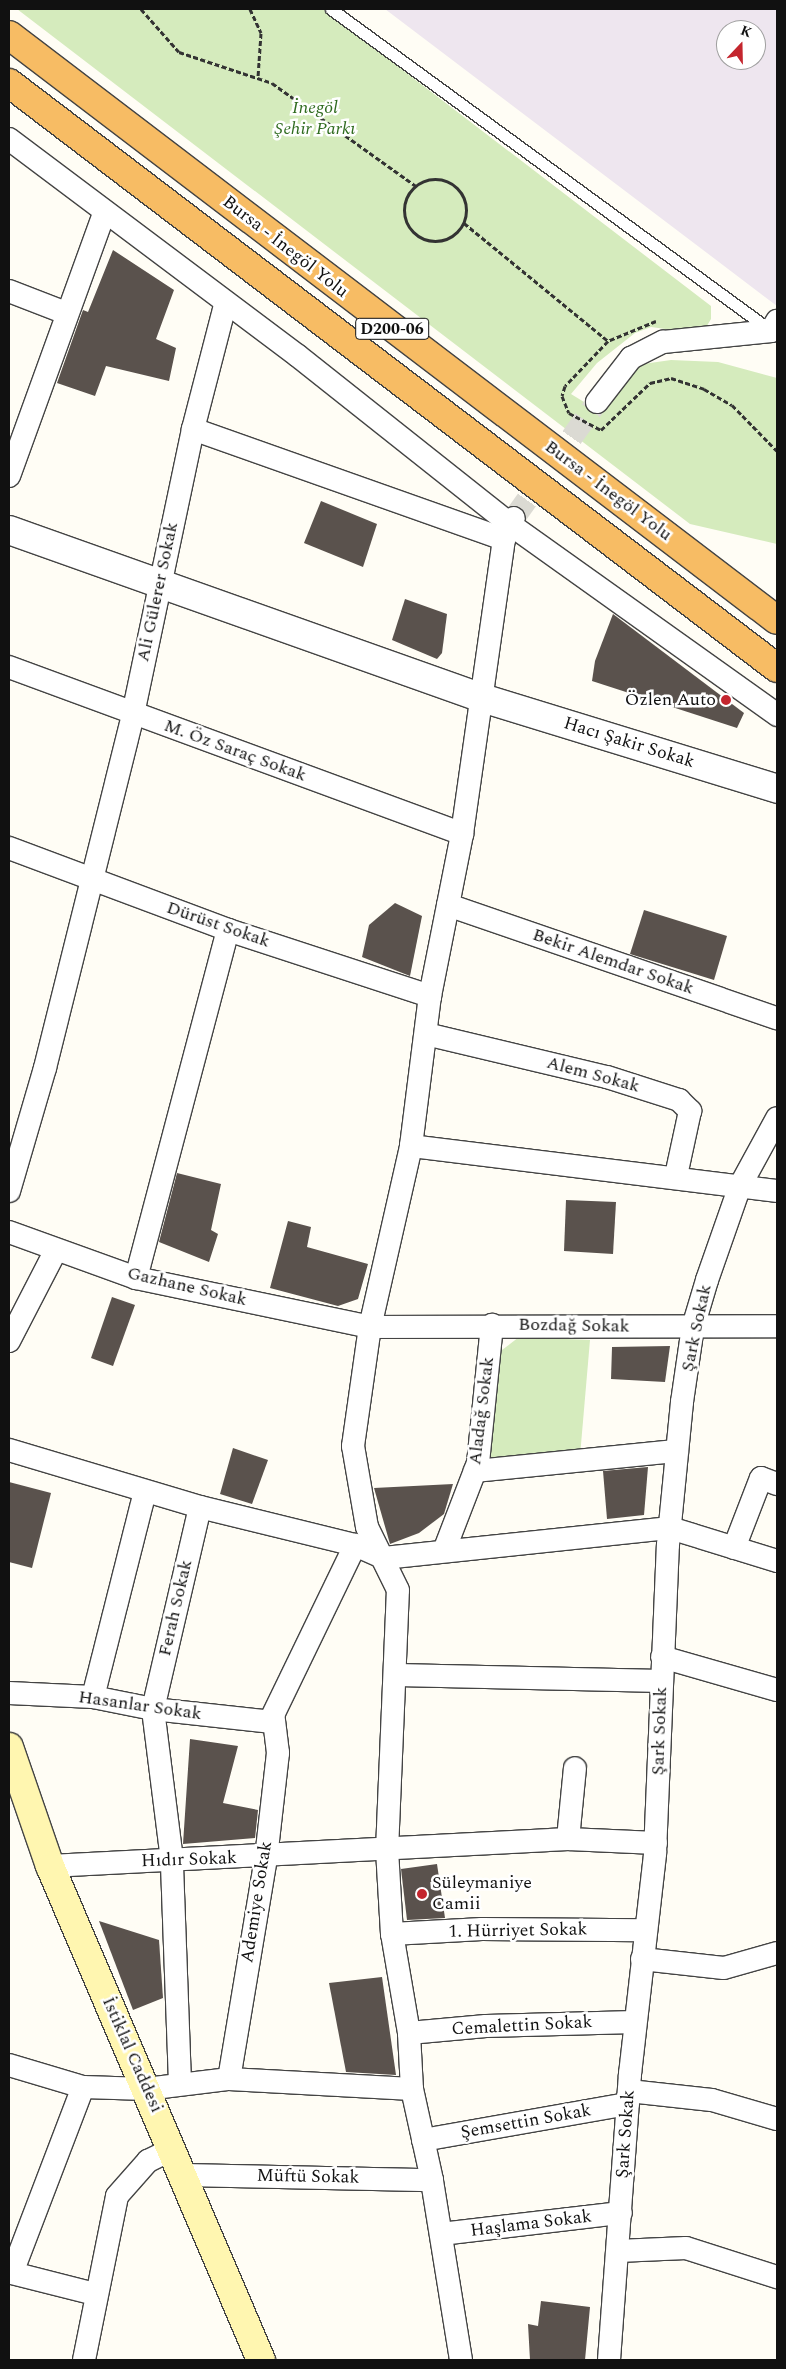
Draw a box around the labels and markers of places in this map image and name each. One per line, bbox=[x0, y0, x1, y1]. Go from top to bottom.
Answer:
place label: Özlen Auto bbox=[625, 689, 716, 711]
marker: Özlen Auto bbox=[720, 694, 732, 706]
place label: Süleymaniye Camii bbox=[432, 1873, 532, 1916]
marker: Süleymaniye Camii bbox=[416, 1888, 428, 1900]

